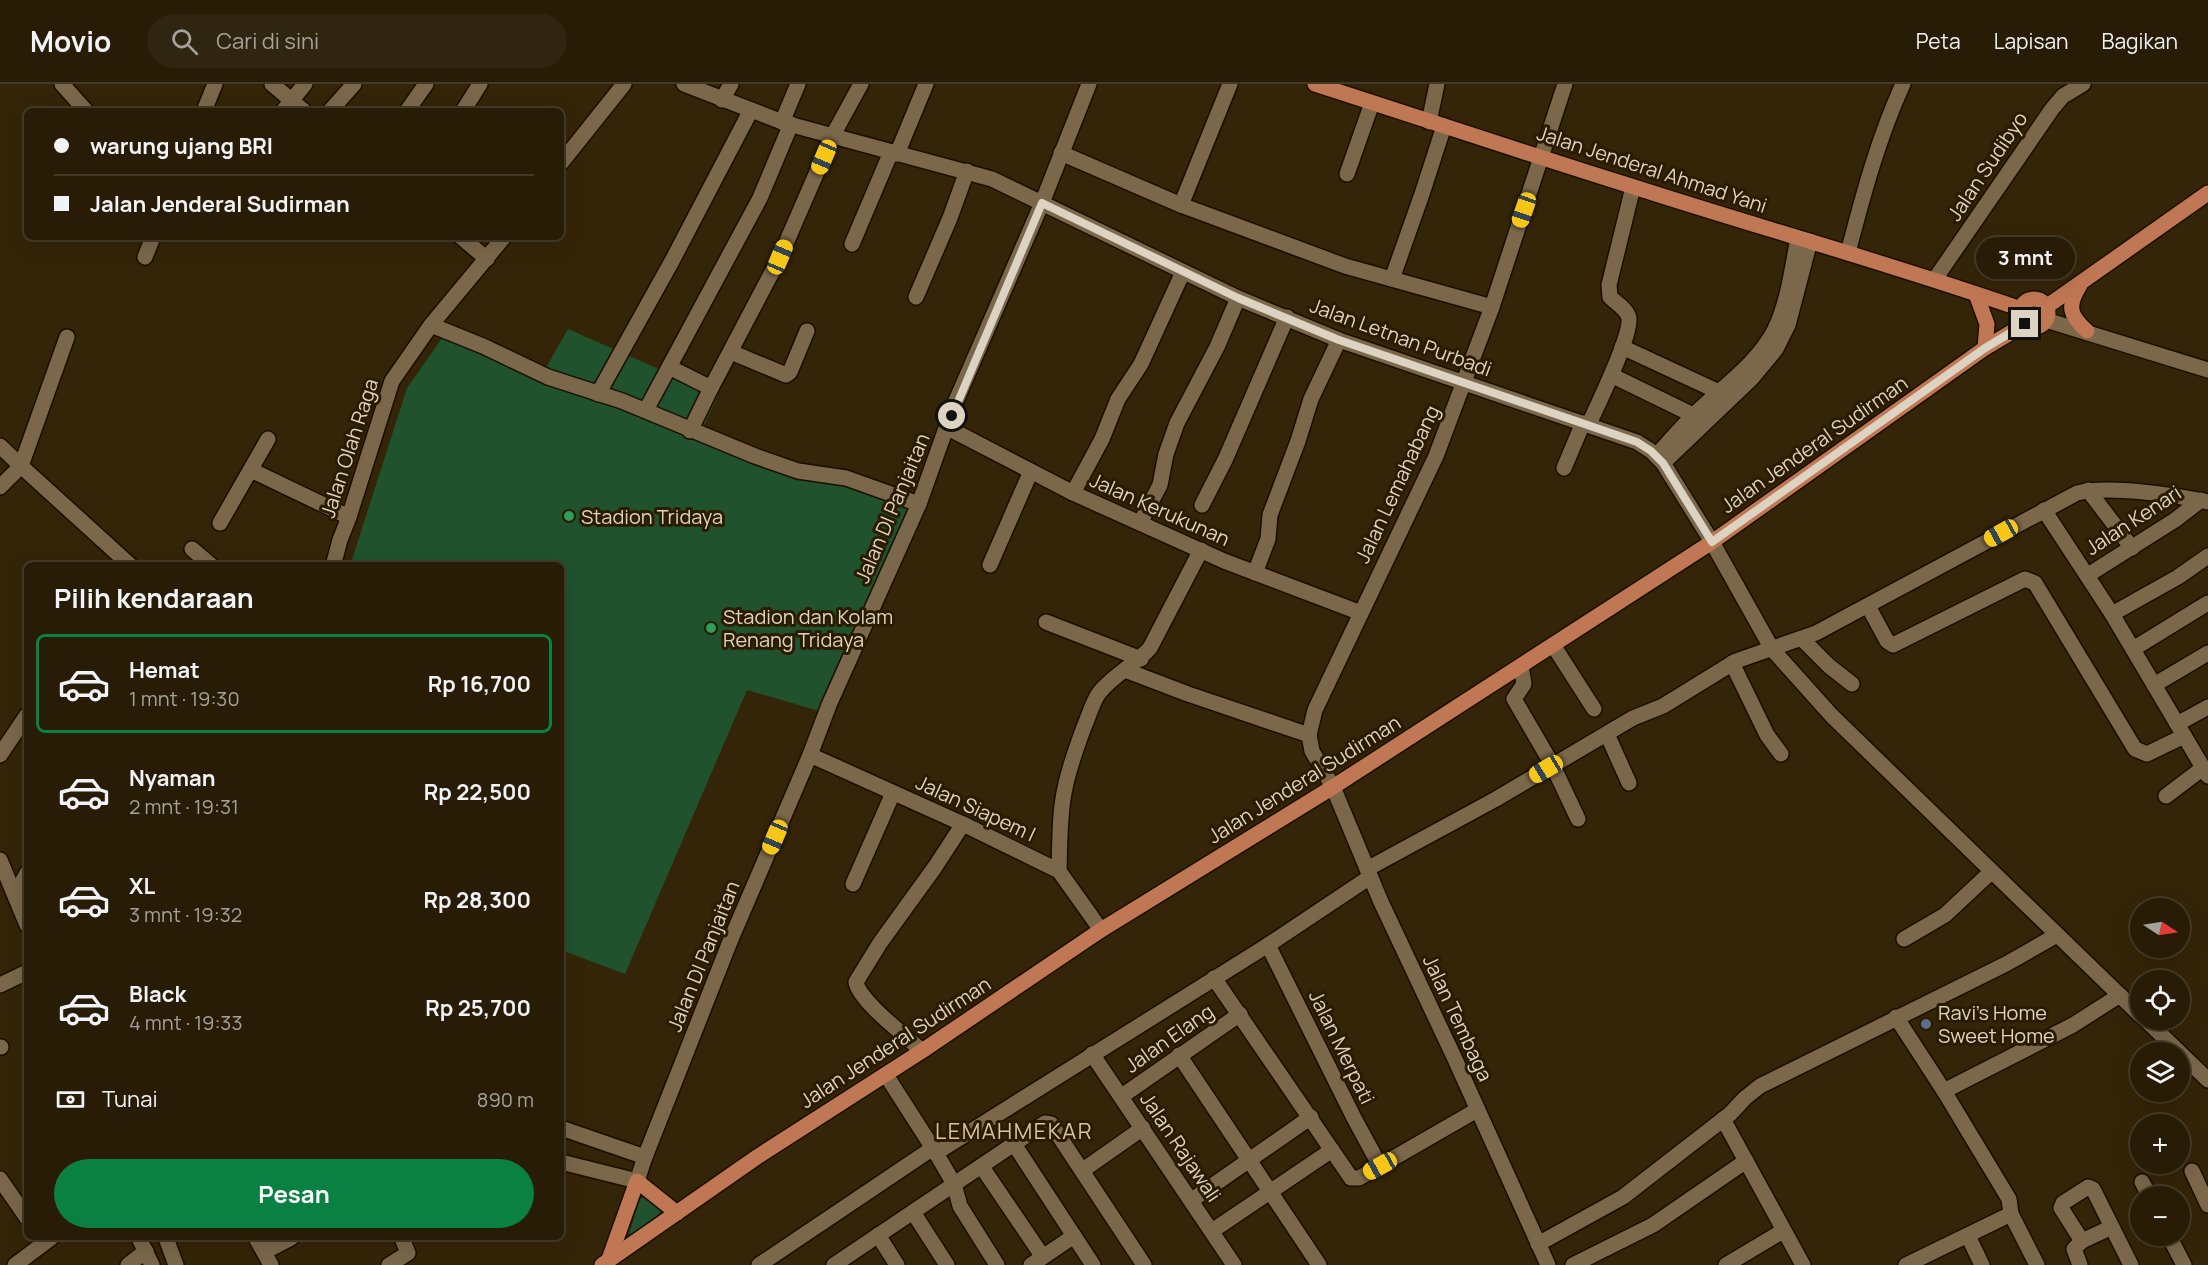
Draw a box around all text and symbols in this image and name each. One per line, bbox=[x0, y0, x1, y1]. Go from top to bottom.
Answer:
search box bbox=[147, 14, 567, 68]
text: Movio bbox=[30, 22, 111, 60]
icon: search bbox=[168, 25, 201, 58]
text: Cari di sini bbox=[216, 26, 319, 56]
text: Peta bbox=[1916, 27, 1961, 55]
text: Lapisan bbox=[1994, 27, 2069, 55]
text: Bagikan bbox=[2102, 27, 2178, 55]
street label: Jalan Sudibyo bbox=[1941, 106, 2034, 226]
street label: Jalan Jenderal Ahmad Yani bbox=[1534, 119, 1770, 219]
text: warung ujang BRI bbox=[90, 131, 273, 161]
car bbox=[809, 137, 839, 177]
text: Jalan Jenderal Sudirman bbox=[90, 189, 350, 219]
car bbox=[1510, 190, 1538, 230]
car bbox=[765, 237, 795, 277]
callout: 3 mnt bbox=[1976, 237, 2074, 279]
text: 3 mnt bbox=[1998, 244, 2053, 271]
street label: Jalan Letnan Purbadi bbox=[1306, 292, 1496, 382]
route end bbox=[2011, 310, 2038, 337]
street label: Jalan Jenderal Sudirman bbox=[1715, 369, 1913, 519]
street label: Jalan Olah Raga bbox=[314, 375, 384, 521]
street label: Jalan Lemahabang bbox=[1349, 401, 1445, 567]
route start bbox=[938, 402, 965, 429]
street label: Jalan DI Panjaitan bbox=[848, 429, 936, 587]
street label: Jalan Kerukunan bbox=[1086, 466, 1234, 552]
street label: Jalan Kenari bbox=[2080, 479, 2186, 561]
place label: Stadion Tridaya bbox=[581, 503, 723, 530]
marker: Stadion Tridaya bbox=[562, 509, 576, 523]
car bbox=[1981, 516, 2021, 550]
text: Pilih kendaraan bbox=[54, 579, 254, 616]
place label: Stadion dan Kolam Renang Tridaya bbox=[723, 603, 893, 653]
marker: Stadion dan Kolam Renang Tridaya bbox=[704, 621, 718, 635]
text: Hemat bbox=[129, 655, 200, 685]
icon: car bbox=[57, 657, 111, 711]
text: Rp 16,700 bbox=[428, 669, 531, 699]
text: 1 mnt · 19:30 bbox=[129, 685, 240, 712]
street label: Jalan Jenderal Sudirman bbox=[1202, 709, 1406, 849]
car bbox=[1526, 752, 1566, 786]
text: Nyaman bbox=[129, 763, 216, 793]
icon: car bbox=[57, 765, 111, 819]
street label: Jalan Siapem I bbox=[912, 769, 1040, 847]
text: Rp 22,500 bbox=[424, 777, 531, 807]
text: 2 mnt · 19:31 bbox=[129, 793, 239, 820]
car bbox=[760, 817, 790, 857]
text: XL bbox=[129, 871, 155, 901]
icon: car bbox=[57, 873, 111, 927]
street label: Jalan DI Panjaitan bbox=[660, 877, 746, 1035]
text: Rp 28,300 bbox=[424, 885, 531, 915]
north arrow bbox=[2130, 898, 2190, 958]
map controls bbox=[2130, 898, 2190, 1246]
text: 3 mnt · 19:32 bbox=[129, 901, 242, 928]
street label: Jalan Tembaga bbox=[1417, 950, 1499, 1086]
street label: Jalan Jenderal Sudirman bbox=[794, 970, 996, 1114]
button: locate bbox=[2130, 970, 2190, 1030]
text: Black bbox=[129, 979, 186, 1009]
icon: car bbox=[57, 981, 111, 1035]
street label: Jalan Merpati bbox=[1303, 986, 1381, 1108]
text: Rp 25,700 bbox=[425, 993, 531, 1023]
street label: Jalan Elang bbox=[1119, 997, 1219, 1079]
place label: Ravi's Home Sweet Home bbox=[1938, 999, 2055, 1049]
text: 4 mnt · 19:33 bbox=[129, 1009, 242, 1036]
marker: Ravi's Home Sweet Home bbox=[1919, 1017, 1933, 1031]
button: layers bbox=[2130, 1042, 2190, 1102]
icon: cash bbox=[54, 1083, 87, 1116]
text: Tunai bbox=[102, 1084, 158, 1114]
text: 890 m bbox=[477, 1086, 534, 1113]
street label: Jalan Rajawali bbox=[1134, 1087, 1228, 1207]
button: + bbox=[2130, 1114, 2190, 1174]
district label: LEMAHMEKAR bbox=[935, 1116, 1093, 1146]
car bbox=[1360, 1149, 1400, 1183]
button: Pesan bbox=[54, 1159, 534, 1228]
button: − bbox=[2130, 1186, 2190, 1246]

